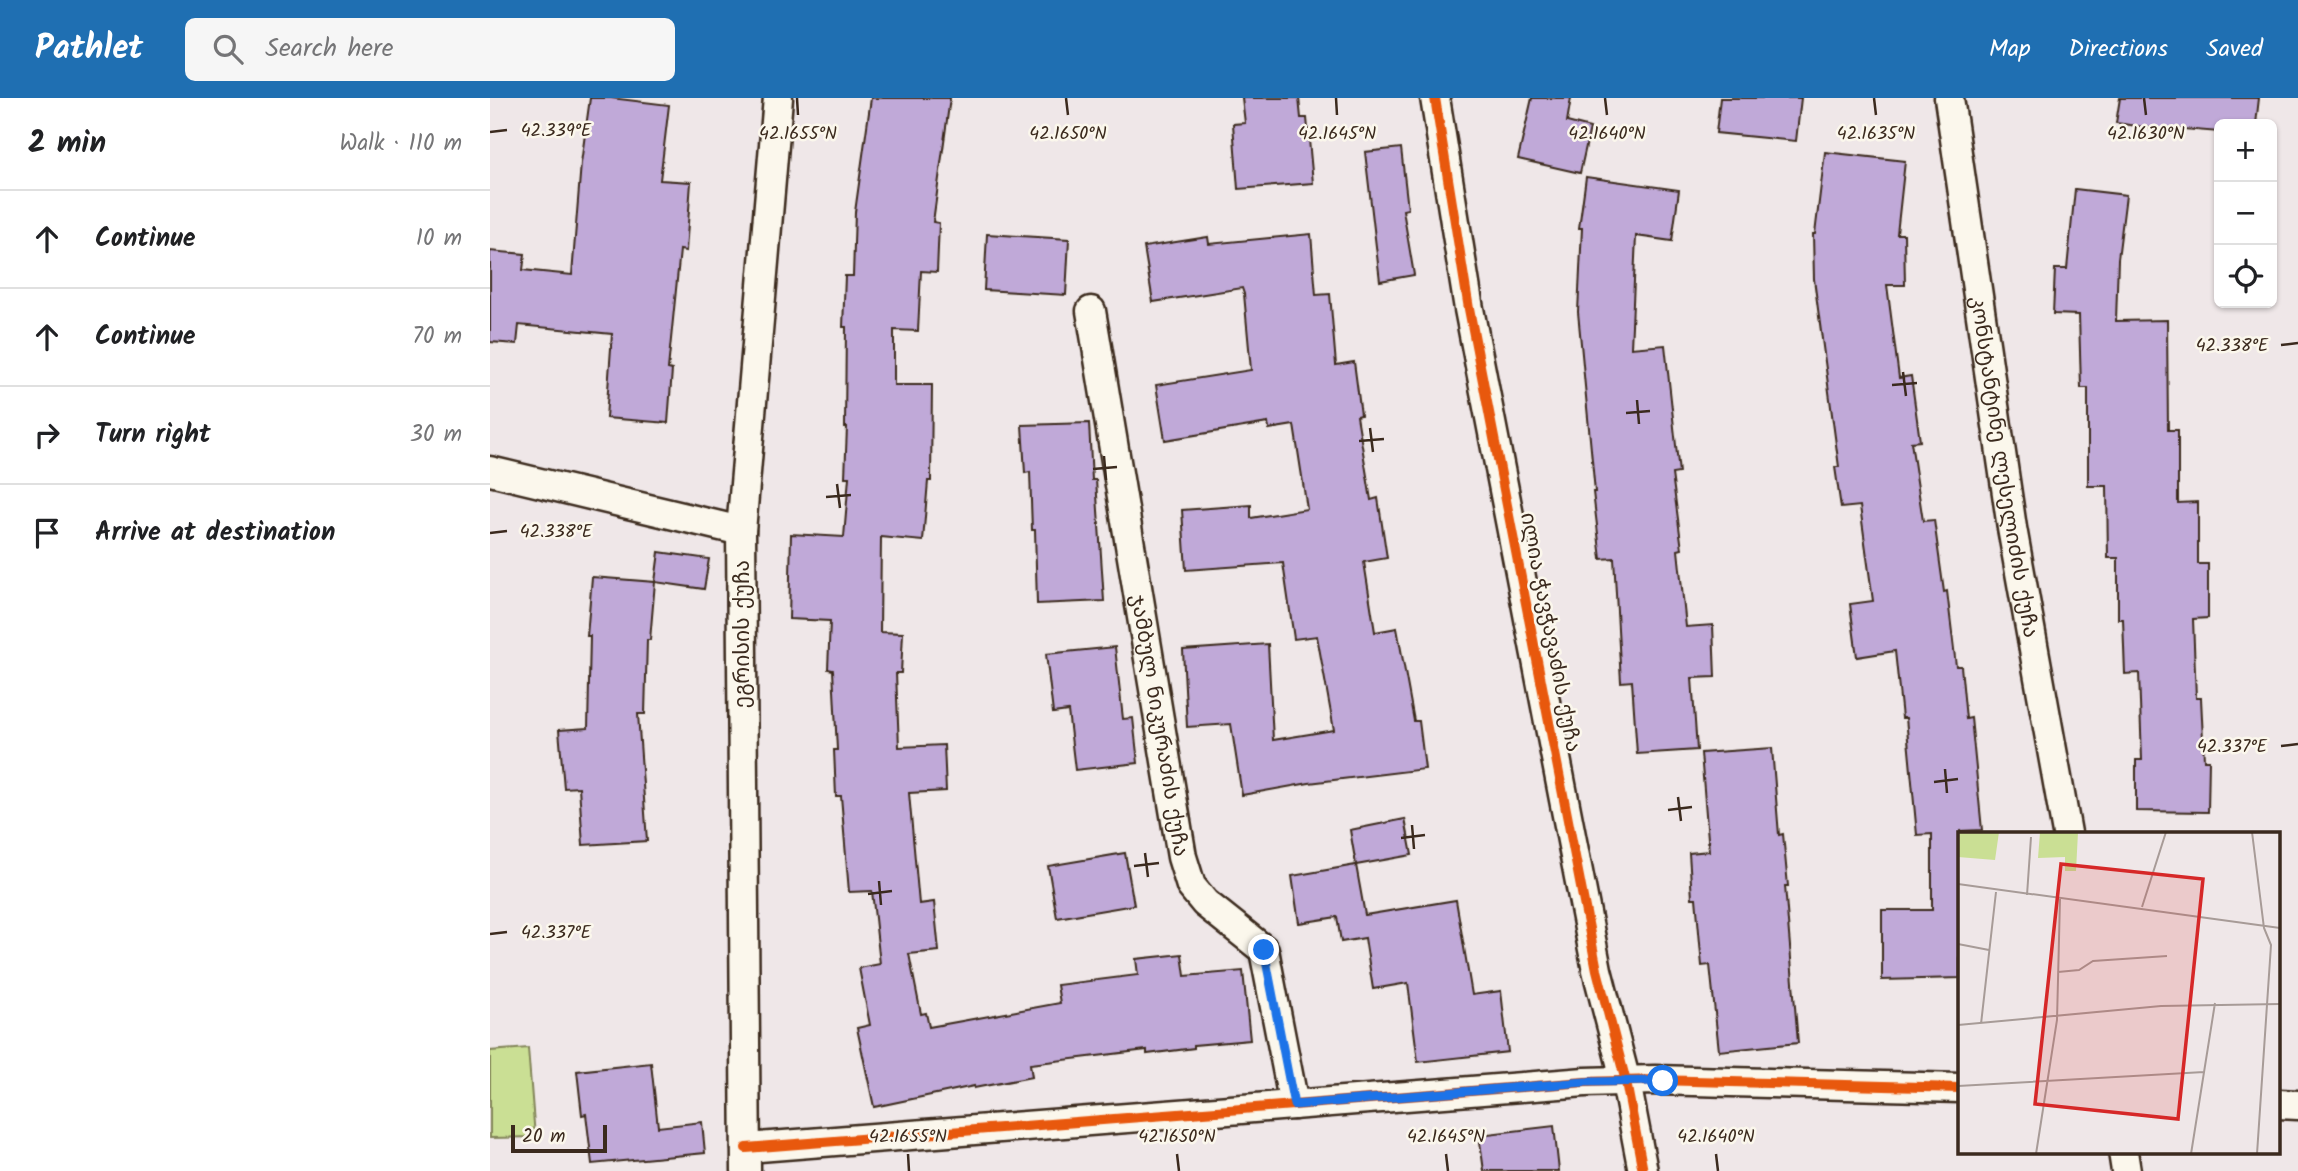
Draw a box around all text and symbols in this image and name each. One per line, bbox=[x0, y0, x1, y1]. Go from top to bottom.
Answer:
search box bbox=[185, 18, 675, 81]
text: Pathlet bbox=[35, 23, 143, 76]
text: Search here bbox=[265, 28, 393, 70]
icon: search bbox=[209, 30, 247, 68]
text: Map bbox=[1989, 30, 2031, 69]
text: Directions bbox=[2069, 30, 2168, 69]
text: Saved bbox=[2206, 30, 2263, 69]
text: 42.339°E bbox=[521, 117, 592, 146]
map controls bbox=[2214, 119, 2277, 308]
button: + bbox=[2214, 119, 2277, 182]
text: 2 min bbox=[28, 120, 106, 168]
text: 42.1655°N bbox=[759, 120, 837, 149]
text: 42.1650°N bbox=[1029, 120, 1107, 149]
text: 42.1645°N bbox=[1298, 120, 1376, 149]
text: 42.1640°N bbox=[1568, 120, 1646, 149]
text: 42.1635°N bbox=[1837, 120, 1915, 149]
text: 42.1630°N bbox=[2107, 120, 2185, 149]
text: Walk · 110 m bbox=[339, 126, 462, 162]
button: − bbox=[2214, 182, 2277, 245]
text: Continue bbox=[95, 218, 196, 260]
icon: ahead bbox=[28, 220, 66, 258]
text: 10 m bbox=[416, 221, 462, 257]
button: locate bbox=[2214, 245, 2277, 308]
street label: კონსტანტინე ლესელიძის ქუჩა bbox=[1960, 294, 2046, 641]
text: Continue bbox=[95, 316, 196, 358]
icon: ahead bbox=[28, 318, 66, 356]
text: 70 m bbox=[412, 319, 462, 355]
text: 42.338°E bbox=[2196, 332, 2269, 361]
text: Turn right bbox=[95, 414, 211, 456]
icon: right bbox=[28, 416, 66, 454]
text: 30 m bbox=[410, 417, 462, 453]
street label: ილია ჭავჭავაძის ქუჩა bbox=[1510, 510, 1589, 755]
text: Arrive at destination bbox=[95, 512, 335, 554]
icon: arrive bbox=[28, 514, 66, 552]
text: 42.338°E bbox=[520, 518, 593, 547]
street label: ეგრისის ქუჩა bbox=[727, 560, 760, 708]
street label: ჯამბულ ნიკურაძის ქუჩა bbox=[1120, 592, 1197, 859]
text: 42.337°E bbox=[2197, 733, 2268, 762]
inset map bbox=[1958, 832, 2280, 1154]
text: 42.337°E bbox=[521, 919, 592, 948]
route end bbox=[1248, 934, 1279, 965]
route start bbox=[1647, 1065, 1678, 1096]
scale bar bbox=[511, 1122, 607, 1154]
text: 20 m bbox=[522, 1122, 565, 1152]
text: 42.1655°N bbox=[869, 1123, 947, 1152]
text: 42.1650°N bbox=[1138, 1123, 1216, 1152]
text: 42.1645°N bbox=[1407, 1123, 1485, 1152]
text: 42.1640°N bbox=[1677, 1123, 1755, 1152]

